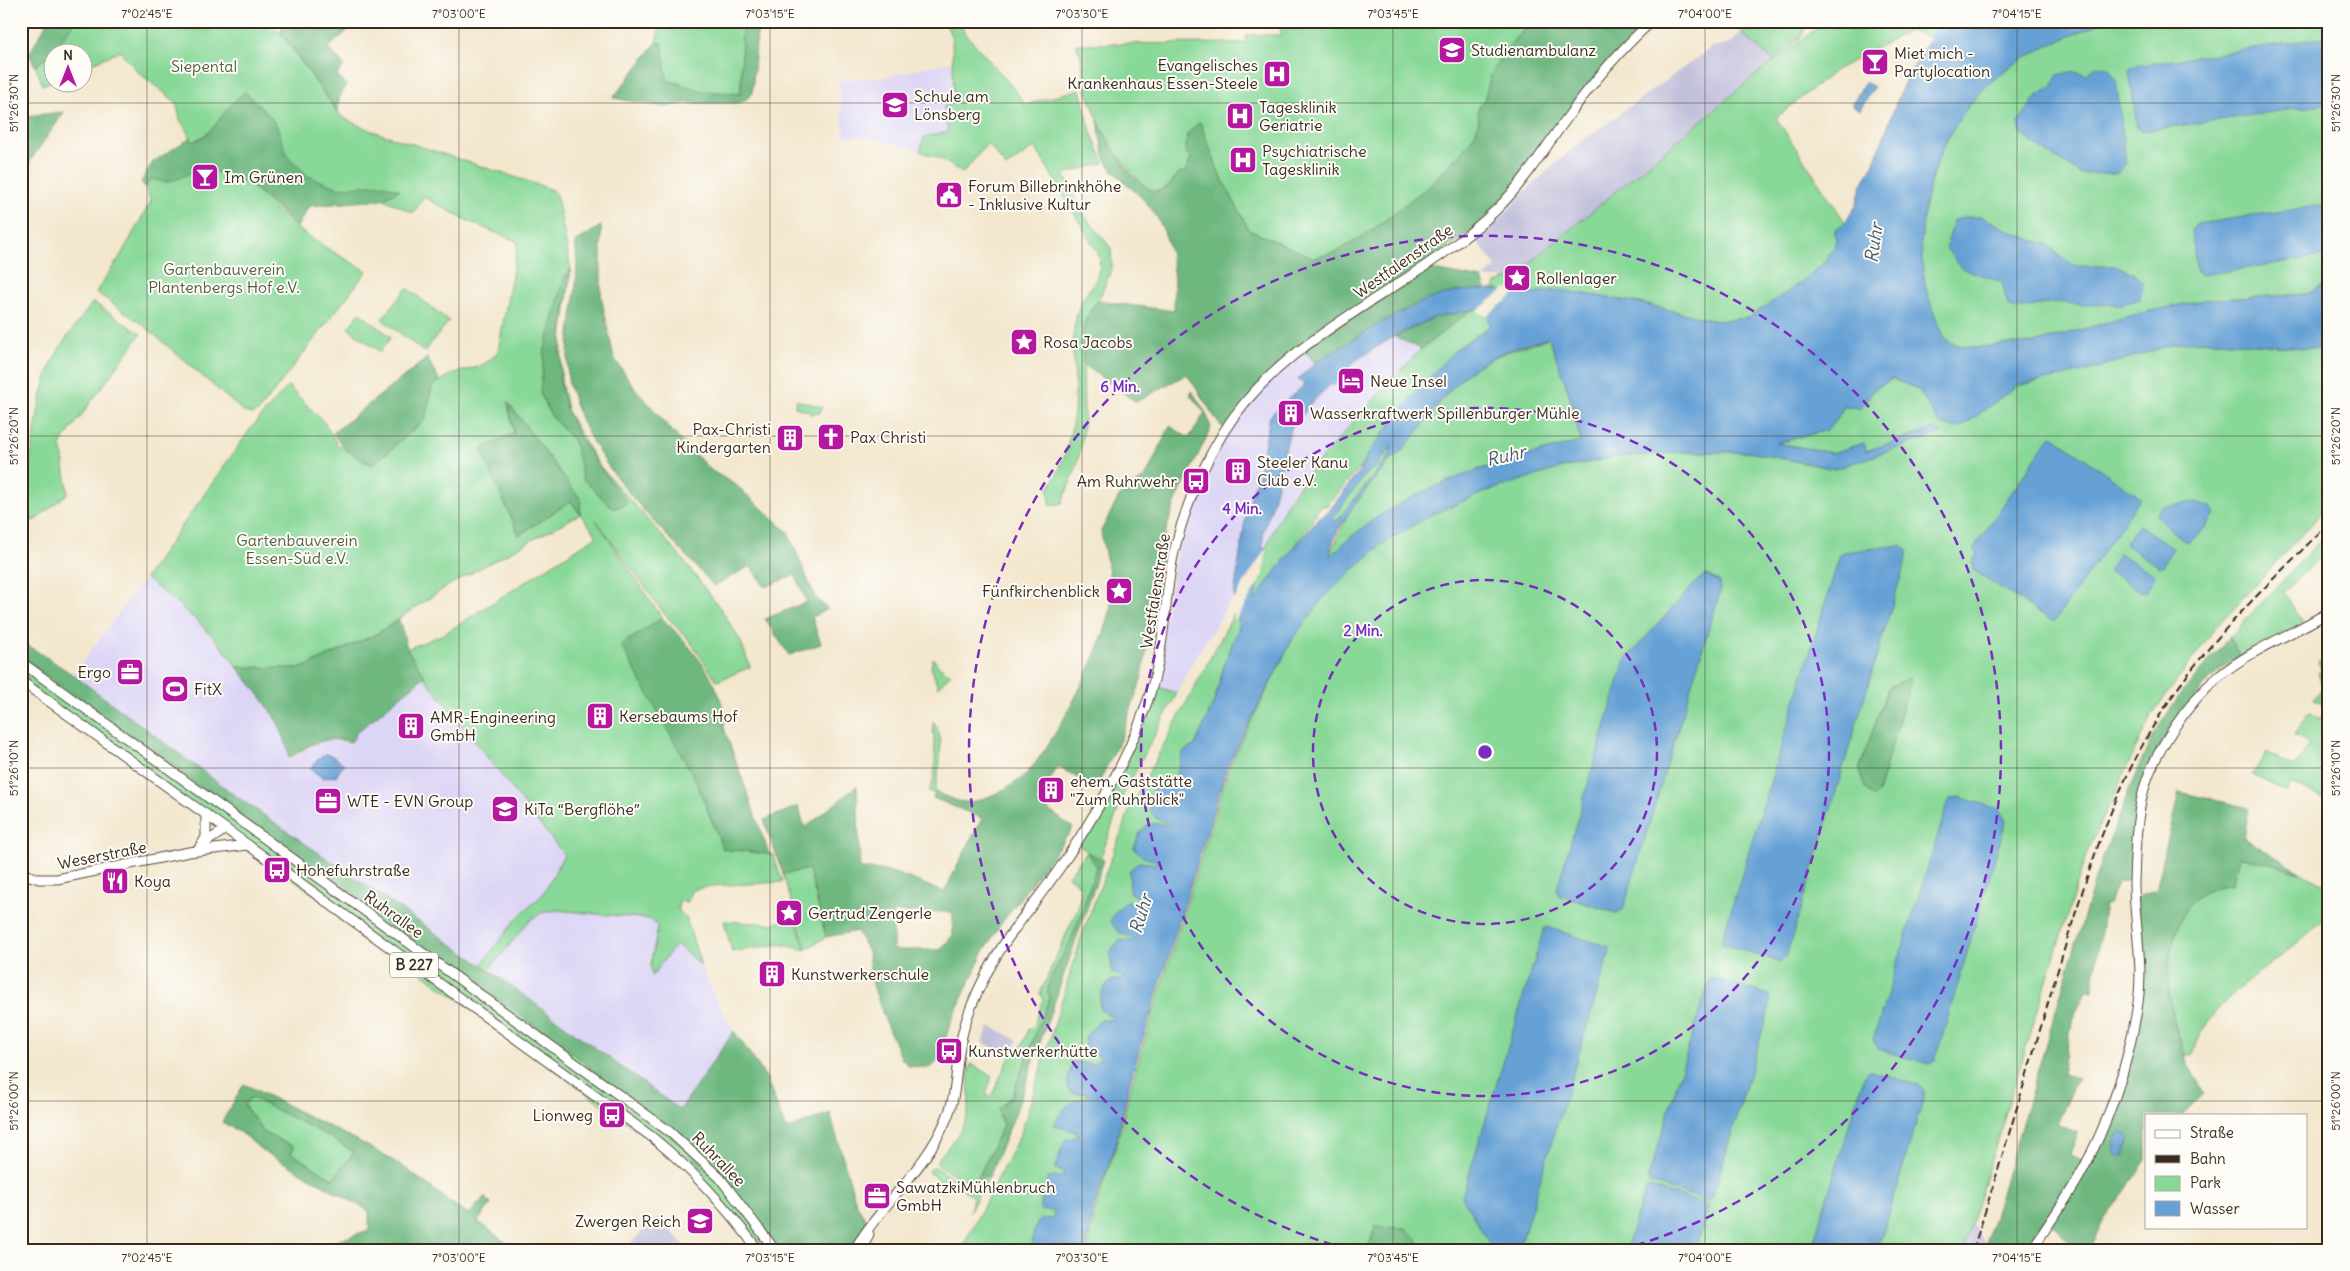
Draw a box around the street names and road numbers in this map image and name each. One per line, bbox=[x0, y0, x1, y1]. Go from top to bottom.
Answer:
street label: Westfalenstraße bbox=[1350, 219, 1456, 303]
street label: Westfalenstraße bbox=[1136, 532, 1174, 650]
street label: Weserstraße bbox=[56, 837, 148, 873]
street label: Ruhrallee bbox=[360, 886, 428, 942]
road number: B 227 bbox=[390, 952, 438, 978]
street label: Ruhrallee bbox=[688, 1127, 750, 1191]

